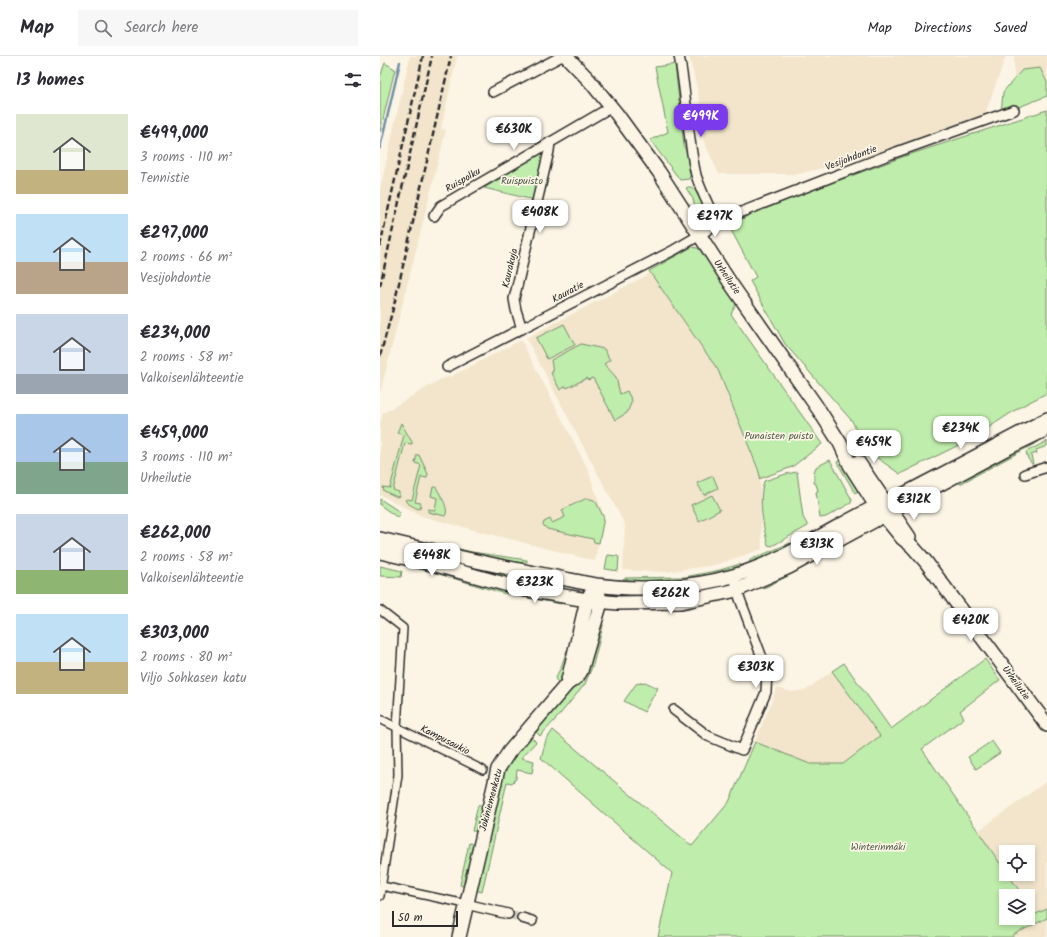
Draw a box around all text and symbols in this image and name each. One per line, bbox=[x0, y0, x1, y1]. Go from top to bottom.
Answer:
search box bbox=[78, 10, 358, 46]
text: Map bbox=[20, 13, 54, 43]
text: Search here bbox=[124, 16, 198, 40]
icon: search bbox=[92, 17, 114, 39]
text: Map bbox=[867, 17, 892, 39]
text: Directions bbox=[914, 17, 972, 39]
text: Saved bbox=[994, 17, 1027, 39]
text: 13 homes bbox=[16, 67, 84, 94]
icon: filters bbox=[342, 69, 364, 91]
pin: €499K bbox=[673, 104, 729, 138]
text: €499K bbox=[683, 106, 719, 127]
pin: €630K bbox=[486, 117, 542, 151]
text: €630K bbox=[496, 119, 532, 140]
text: €499,000 bbox=[140, 120, 208, 147]
icon: home bbox=[48, 130, 96, 178]
street label: Vesijohdontie bbox=[823, 141, 880, 175]
text: 3 rooms · 110 m² bbox=[140, 147, 232, 168]
street label: Ruispolku bbox=[442, 163, 484, 197]
text: Tennistie bbox=[140, 168, 189, 189]
park label: Ruispuisto bbox=[501, 173, 543, 189]
pin: €408K bbox=[512, 200, 568, 234]
text: €408K bbox=[521, 202, 559, 223]
pin: €297K bbox=[687, 204, 743, 238]
text: €297K bbox=[697, 206, 733, 227]
text: €297,000 bbox=[140, 220, 208, 247]
icon: home bbox=[48, 230, 96, 278]
street label: Kaurakuja bbox=[498, 246, 522, 289]
text: 2 rooms · 66 m² bbox=[140, 247, 232, 268]
street label: Urheilutie bbox=[709, 256, 745, 298]
text: Vesijohdontie bbox=[140, 268, 211, 289]
street label: Kauratie bbox=[549, 277, 587, 307]
text: €234,000 bbox=[140, 320, 210, 347]
icon: home bbox=[48, 330, 96, 378]
text: 2 rooms · 58 m² bbox=[140, 347, 233, 368]
text: Valkoisenlähteentie bbox=[140, 368, 244, 389]
pin: €234K bbox=[933, 416, 989, 450]
text: €234K bbox=[942, 418, 980, 439]
text: €459,000 bbox=[140, 420, 208, 447]
park label: Punaisten puisto bbox=[744, 428, 814, 444]
icon: home bbox=[48, 430, 96, 478]
pin: €459K bbox=[846, 430, 902, 464]
text: €459K bbox=[856, 432, 892, 453]
text: 3 rooms · 110 m² bbox=[140, 447, 232, 468]
text: Urheilutie bbox=[140, 468, 191, 489]
pin: €312K bbox=[886, 487, 942, 521]
text: €312K bbox=[897, 489, 931, 510]
text: €262,000 bbox=[140, 520, 210, 547]
icon: home bbox=[48, 530, 96, 578]
pin: €313K bbox=[789, 532, 845, 566]
text: €313K bbox=[800, 534, 834, 555]
pin: €448K bbox=[404, 543, 460, 577]
text: €448K bbox=[413, 545, 451, 566]
text: 2 rooms · 58 m² bbox=[140, 547, 233, 568]
text: Valkoisenlähteentie bbox=[140, 568, 244, 589]
pin: €323K bbox=[507, 570, 563, 604]
text: €323K bbox=[516, 572, 554, 593]
pin: €262K bbox=[643, 581, 699, 615]
text: €262K bbox=[652, 583, 690, 604]
pin: €420K bbox=[943, 608, 999, 642]
text: €420K bbox=[952, 610, 990, 631]
text: €303,000 bbox=[140, 620, 209, 647]
icon: home bbox=[48, 630, 96, 678]
text: 2 rooms · 80 m² bbox=[140, 647, 232, 668]
pin: €303K bbox=[728, 655, 784, 689]
text: €303K bbox=[738, 657, 774, 678]
street label: Urheilutie bbox=[998, 662, 1034, 704]
text: Viljo Sohkasen katu bbox=[140, 668, 247, 689]
street label: Kampusaukio bbox=[418, 721, 473, 759]
street label: Jokiniemenkatu bbox=[475, 767, 507, 833]
park label: Winterinmäki bbox=[851, 839, 906, 855]
map controls bbox=[999, 845, 1035, 925]
button: locate bbox=[999, 845, 1035, 881]
button: layers bbox=[999, 889, 1035, 925]
scale bar bbox=[392, 909, 458, 928]
text: 50 m bbox=[398, 909, 423, 927]

